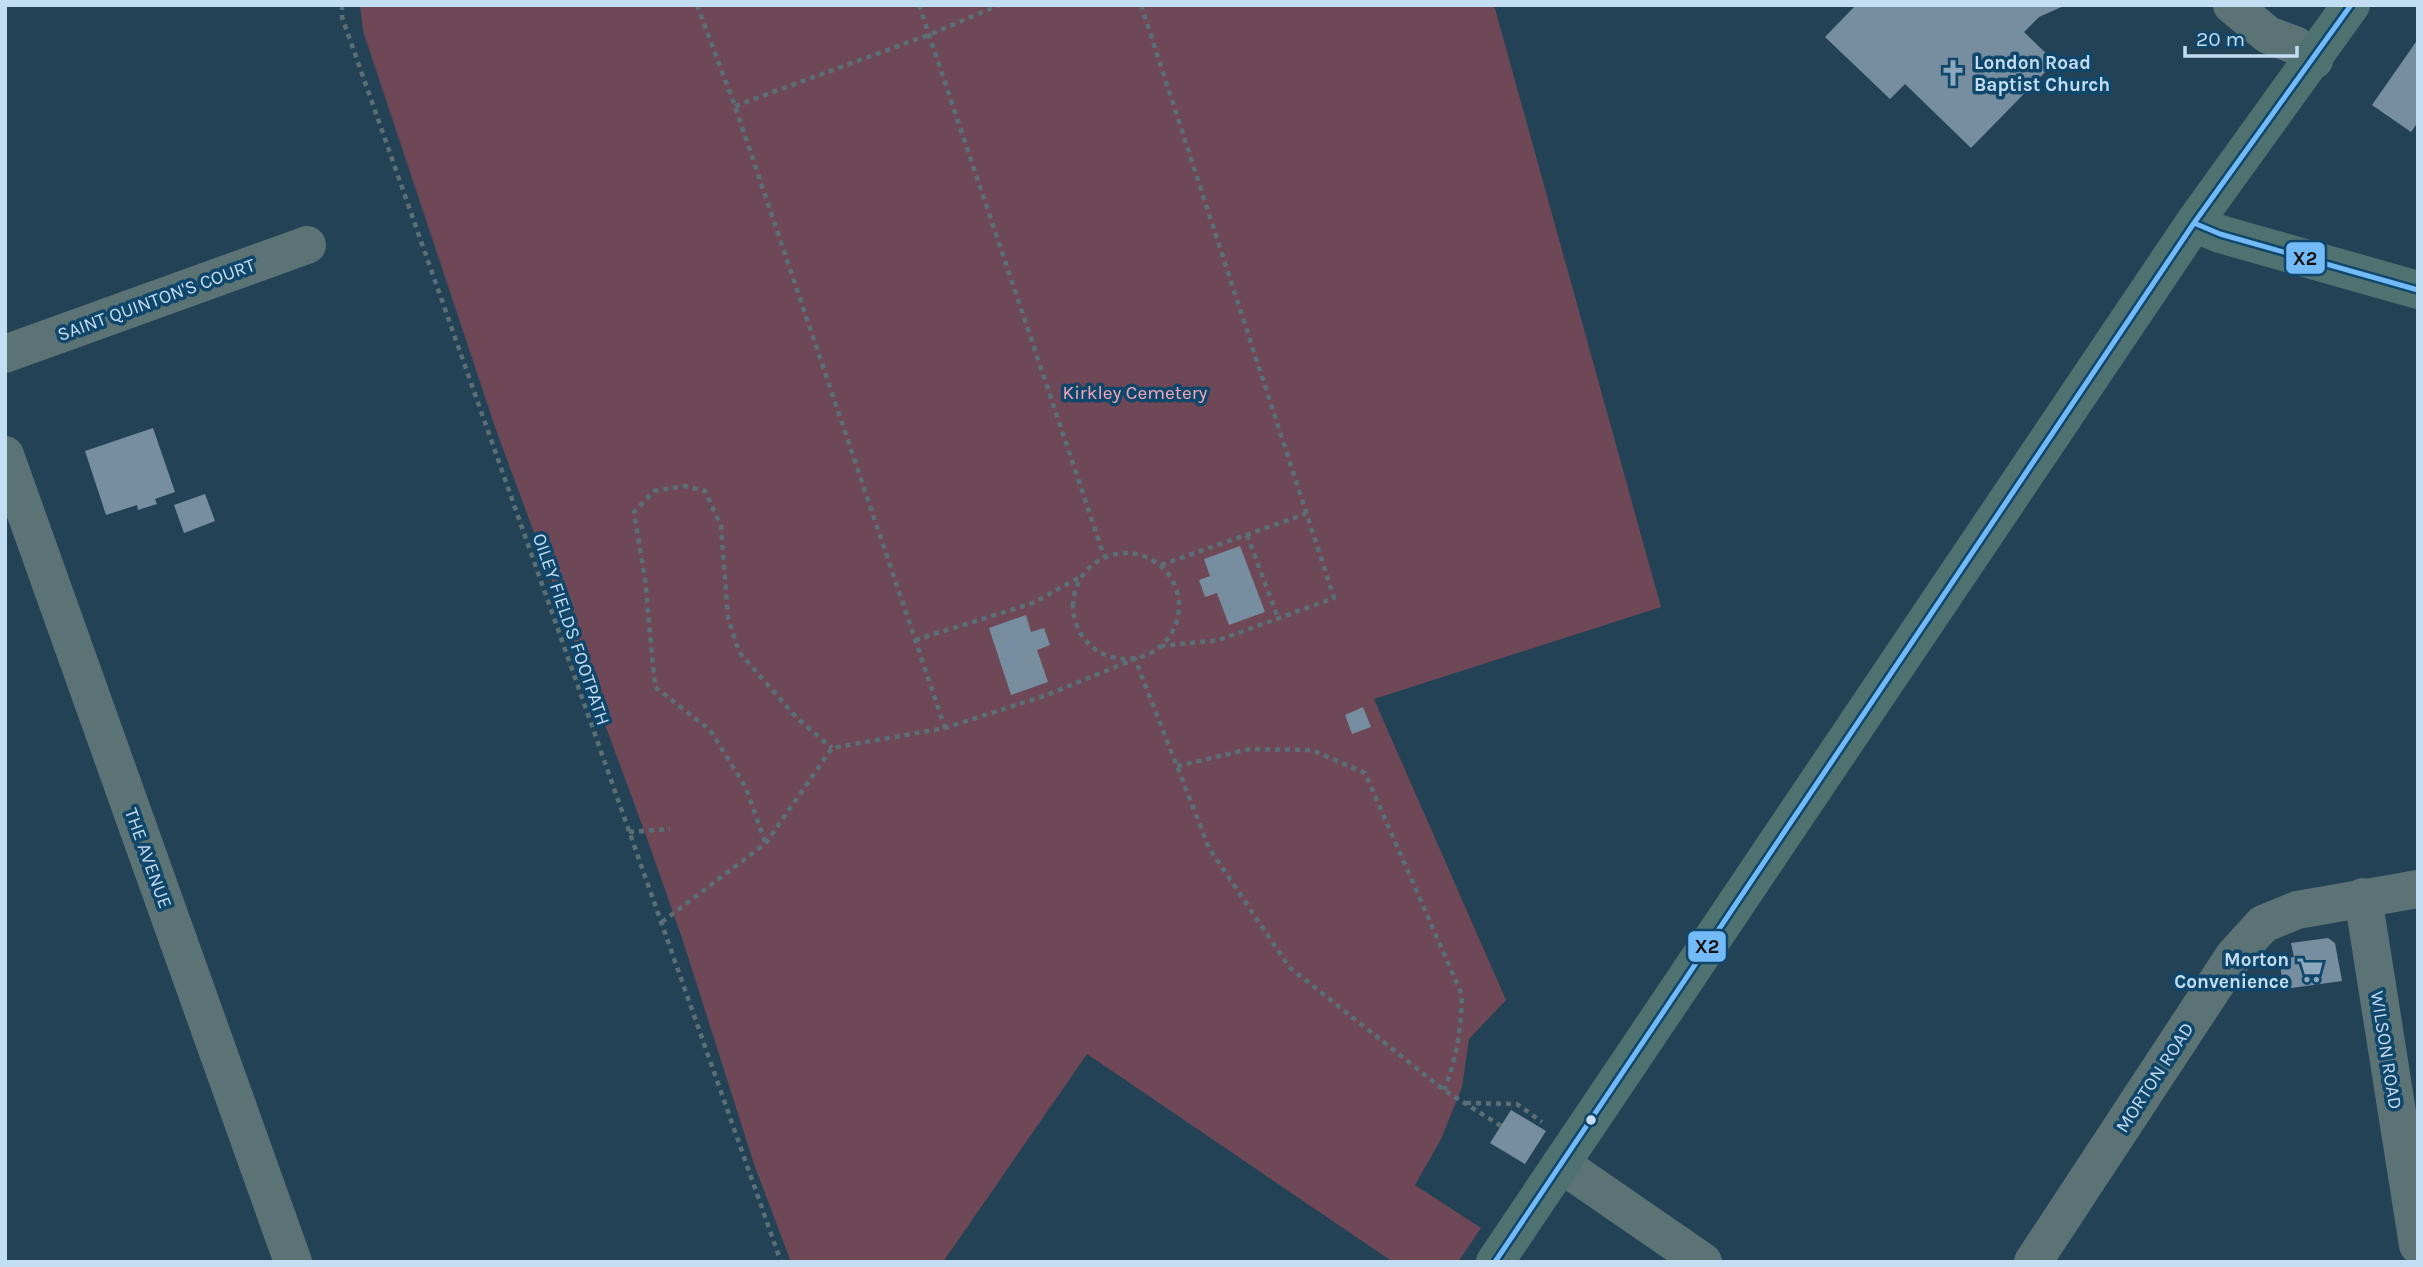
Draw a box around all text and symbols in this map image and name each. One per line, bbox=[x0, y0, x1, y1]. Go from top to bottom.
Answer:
scale bar bbox=[2185, 14, 2297, 58]
text: 20 m bbox=[2196, 27, 2245, 51]
place label: London Road Baptist Church bbox=[1974, 52, 2110, 96]
church icon: London Road Baptist Church bbox=[1938, 58, 1968, 88]
line badge: X2 bbox=[2285, 241, 2326, 275]
text: X2 bbox=[2293, 248, 2317, 270]
street label: SAINT QUINTON'S COURT bbox=[55, 254, 259, 346]
park label: Kirkley Cemetery bbox=[1063, 382, 1208, 404]
street label: OILEY FIELDS FOOTPATH bbox=[528, 530, 614, 728]
street label: THE AVENUE bbox=[120, 805, 176, 912]
line badge: X2 bbox=[1687, 930, 1727, 963]
text: X2 bbox=[1695, 936, 1719, 958]
place label: Morton Convenience bbox=[2174, 949, 2289, 993]
supermarket icon: Morton Convenience bbox=[2295, 955, 2325, 985]
street label: WILSON ROAD bbox=[2366, 989, 2406, 1111]
street label: MORTON ROAD bbox=[2111, 1018, 2199, 1137]
unlabelled marker bbox=[1584, 1113, 1598, 1127]

